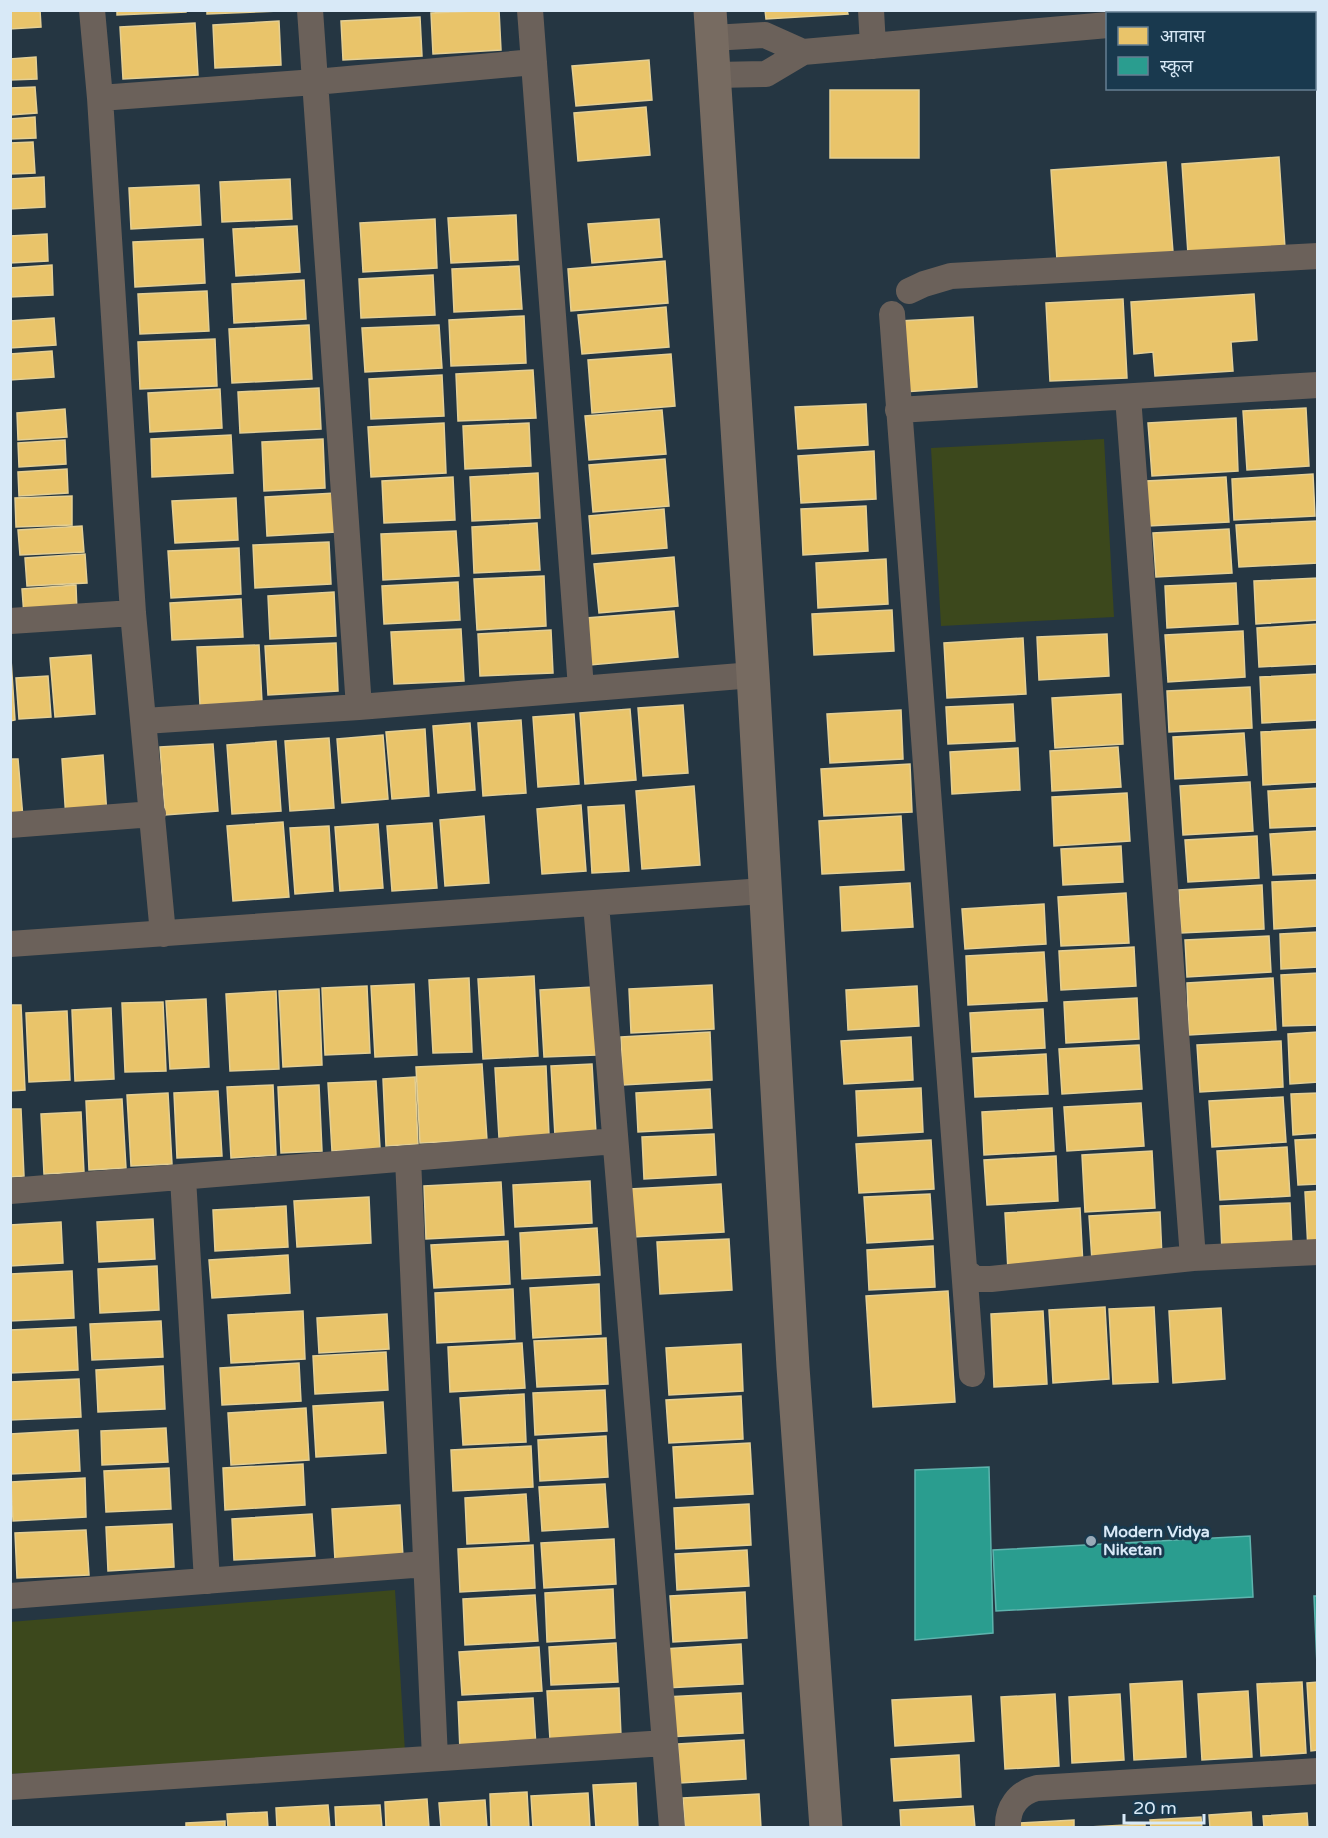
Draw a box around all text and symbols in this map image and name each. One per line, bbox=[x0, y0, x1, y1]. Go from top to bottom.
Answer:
legend bbox=[1106, 12, 1316, 90]
text: आवास bbox=[1160, 25, 1206, 47]
text: स्कूल bbox=[1160, 55, 1194, 78]
place label: Modern Vidya Niketan bbox=[1103, 1522, 1210, 1560]
marker: Modern Vidya Niketan bbox=[1084, 1534, 1098, 1548]
scale bar bbox=[1124, 1787, 1204, 1825]
text: 20 m bbox=[1133, 1797, 1177, 1819]

